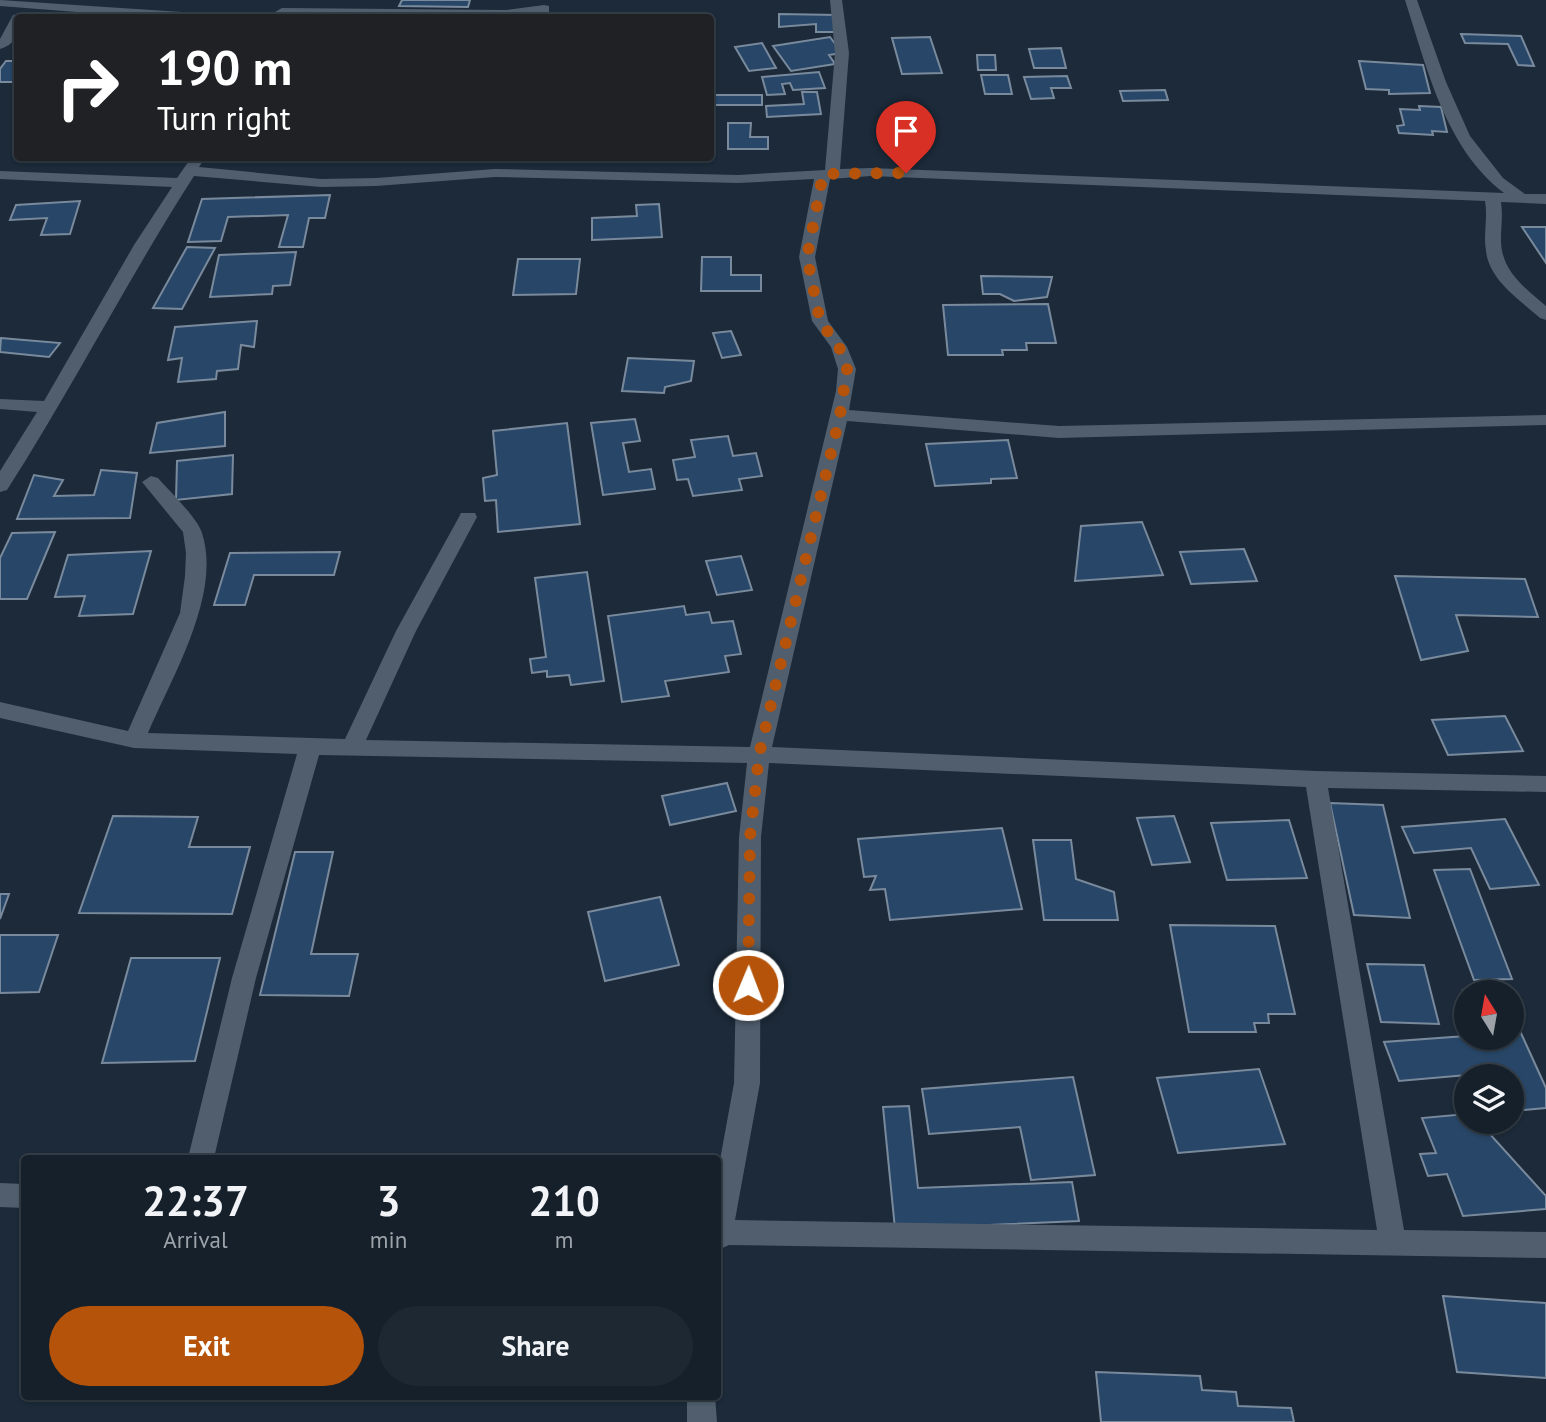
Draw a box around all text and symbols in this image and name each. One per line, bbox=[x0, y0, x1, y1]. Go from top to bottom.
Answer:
text: 190 m bbox=[157, 35, 292, 99]
icon: right bbox=[42, 42, 133, 133]
text: Turn right bbox=[157, 97, 291, 139]
pin bbox=[876, 101, 936, 173]
icon: arrive bbox=[887, 112, 925, 150]
position arrow bbox=[711, 948, 785, 1022]
north arrow bbox=[1454, 980, 1524, 1050]
map controls bbox=[1454, 980, 1524, 1134]
button: layers bbox=[1454, 1064, 1524, 1134]
text: 22:37 bbox=[142, 1173, 249, 1228]
text: 3 bbox=[377, 1173, 400, 1228]
text: 210 bbox=[528, 1173, 600, 1228]
text: Arrival bbox=[163, 1225, 228, 1254]
text: min bbox=[370, 1225, 407, 1254]
text: m bbox=[555, 1225, 573, 1254]
button: Exit bbox=[49, 1306, 364, 1386]
button: Share bbox=[378, 1306, 693, 1386]

